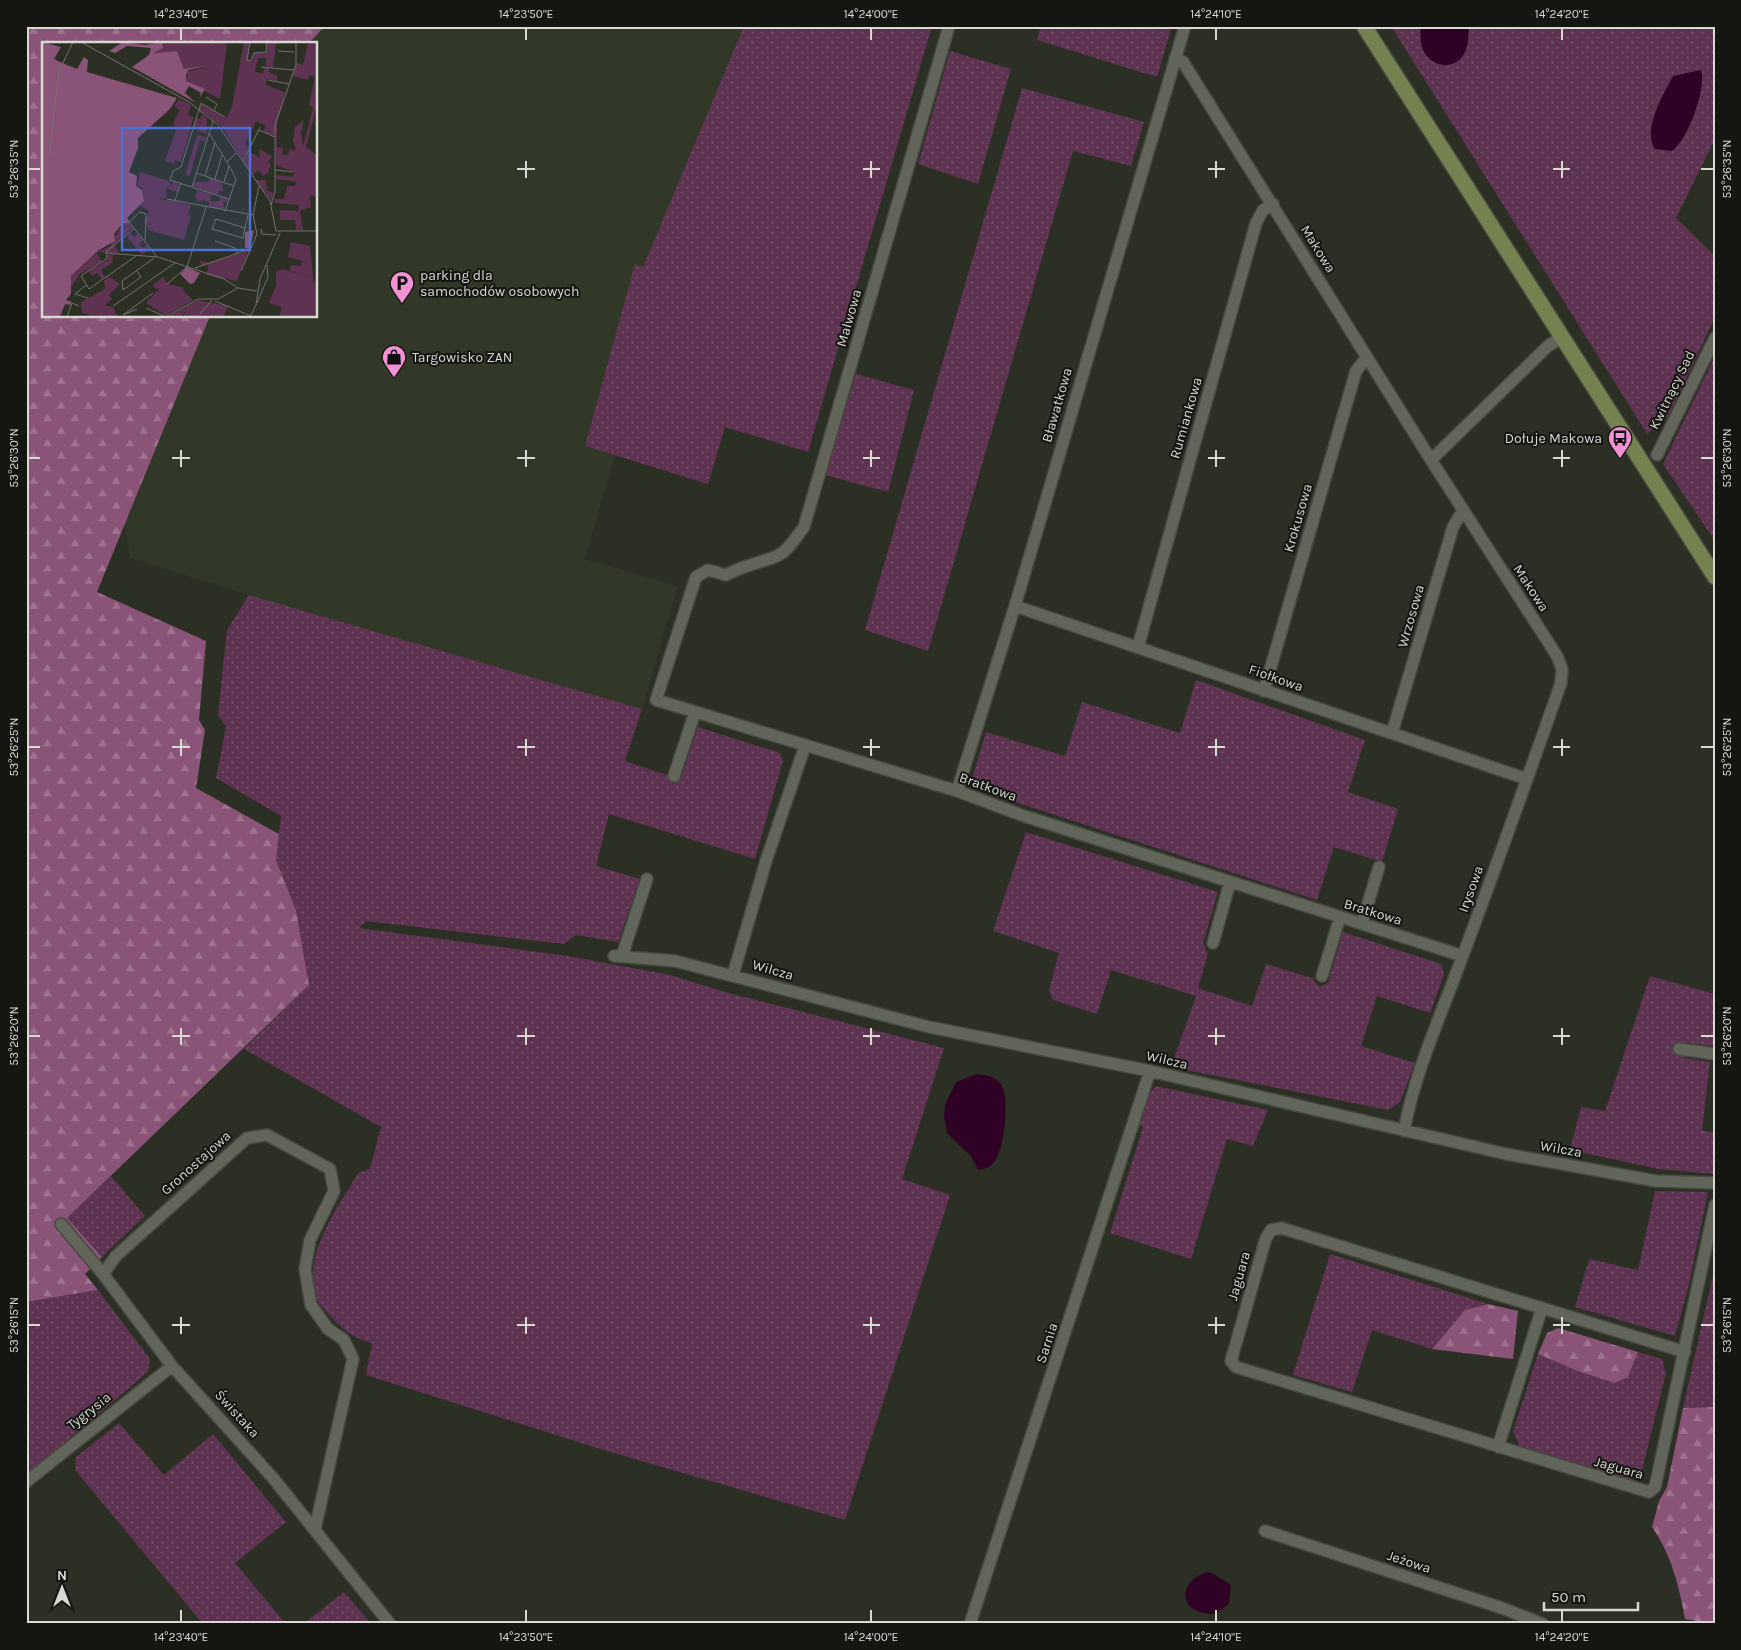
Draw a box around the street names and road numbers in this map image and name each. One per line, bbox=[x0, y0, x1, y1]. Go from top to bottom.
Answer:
street label: Makowa bbox=[1297, 222, 1339, 276]
street label: Malwowa bbox=[833, 287, 865, 349]
street label: Kwitnący Sad bbox=[1646, 348, 1698, 432]
street label: Bławatkowa bbox=[1038, 366, 1076, 444]
street label: Rumiankowa bbox=[1166, 375, 1206, 461]
street label: Krokusowa bbox=[1280, 482, 1316, 554]
street label: Makowa bbox=[1509, 561, 1553, 615]
street label: Wrzosowa bbox=[1394, 583, 1428, 649]
street label: Fiołkowa bbox=[1247, 661, 1305, 695]
street label: Bratkowa bbox=[957, 769, 1019, 805]
street label: Irysowa bbox=[1455, 863, 1487, 915]
street label: Bratkowa bbox=[1342, 895, 1404, 929]
street label: Wilcza bbox=[750, 956, 796, 984]
street label: Wilcza bbox=[1145, 1047, 1189, 1073]
street label: Gronostajowa bbox=[158, 1127, 234, 1199]
street label: Wilcza bbox=[1539, 1137, 1583, 1161]
street label: Jaguara bbox=[1224, 1250, 1254, 1302]
street label: Sarnia bbox=[1032, 1321, 1062, 1365]
street label: Świstaka bbox=[211, 1386, 263, 1442]
street label: Tygrysia bbox=[64, 1389, 114, 1433]
street label: Jaguara bbox=[1593, 1453, 1645, 1483]
street label: Jeżowa bbox=[1385, 1547, 1433, 1577]

